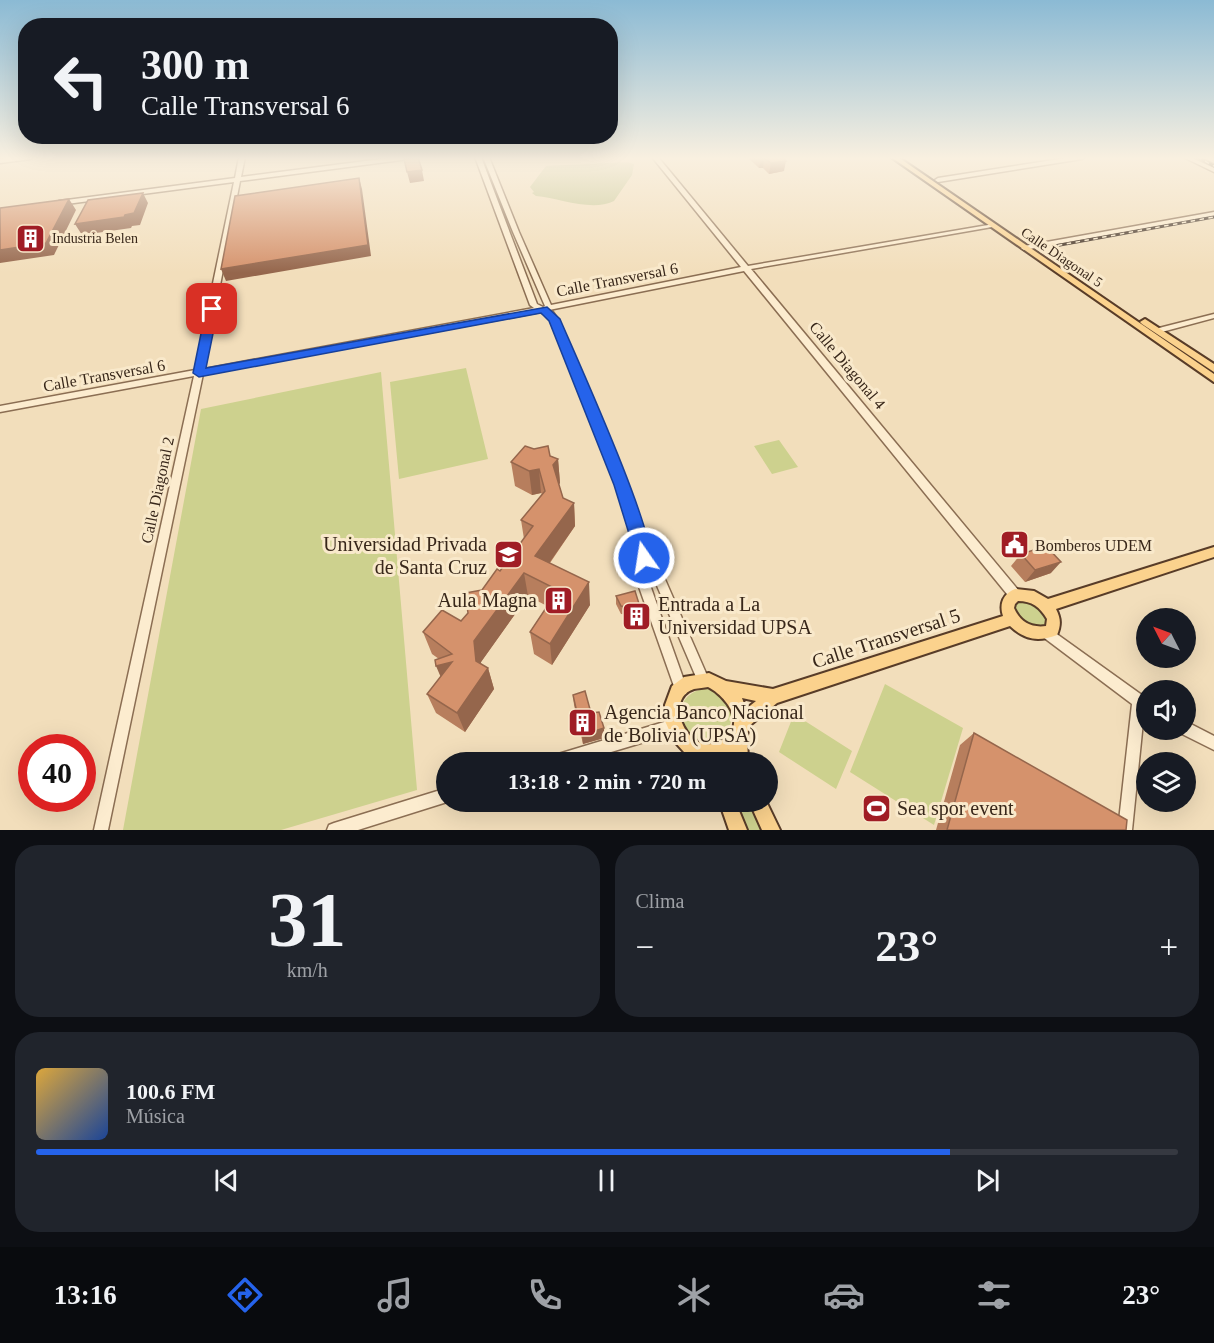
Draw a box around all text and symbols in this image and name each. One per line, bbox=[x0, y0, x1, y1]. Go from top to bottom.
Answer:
icon: left bbox=[42, 42, 120, 120]
text: 300 m bbox=[141, 42, 250, 88]
text: Calle Transversal 6 bbox=[141, 91, 350, 121]
building icon: Industria Belen bbox=[15, 222, 47, 254]
street label: Calle Diagonal 5 bbox=[1018, 225, 1105, 290]
place label: Industria Belen bbox=[52, 231, 138, 246]
street label: Calle Transversal 6 bbox=[555, 259, 679, 300]
pin bbox=[186, 283, 237, 334]
icon: arrive bbox=[195, 292, 228, 325]
street label: Calle Diagonal 4 bbox=[805, 318, 889, 413]
street label: Calle Transversal 6 bbox=[42, 356, 166, 395]
street label: Calle Diagonal 2 bbox=[138, 435, 178, 545]
position arrow bbox=[612, 526, 676, 590]
public building icon: Bomberos UDEM bbox=[998, 529, 1030, 561]
place label: Universidad Privada de Santa Cruz bbox=[323, 533, 487, 578]
place label: Bomberos UDEM bbox=[1035, 537, 1152, 554]
school or university icon: Universidad Privada de Santa Cruz bbox=[492, 539, 524, 571]
building icon: Aula Magna bbox=[542, 584, 574, 616]
place label: Aula Magna bbox=[438, 589, 537, 612]
place label: Entrada a La Universidad UPSA bbox=[658, 593, 812, 638]
building icon: Entrada a La Universidad UPSA bbox=[621, 600, 653, 632]
street label: Calle Transversal 5 bbox=[809, 604, 963, 672]
north arrow bbox=[1136, 608, 1196, 668]
map controls bbox=[1136, 608, 1196, 812]
button: sound bbox=[1136, 680, 1196, 740]
place label: Agencia Banco Nacional de Bolivia (UPSA) bbox=[604, 701, 804, 747]
building icon: Agencia Banco Nacional de Bolivia (UPSA) bbox=[567, 707, 599, 739]
speed limit sign: 40 bbox=[18, 734, 96, 812]
button: layers bbox=[1136, 752, 1196, 812]
text: 13:18 · 2 min · 720 m bbox=[508, 769, 706, 794]
sports icon: Sea spor event bbox=[860, 792, 892, 824]
place label: Sea spor event bbox=[897, 797, 1014, 820]
text: 31 bbox=[268, 876, 346, 963]
text: Clima bbox=[636, 890, 684, 912]
text: 23° bbox=[875, 921, 938, 971]
text: − bbox=[636, 929, 654, 965]
text: + bbox=[1159, 929, 1178, 965]
text: km/h bbox=[287, 959, 328, 981]
text: 100.6 FM bbox=[126, 1079, 215, 1104]
text: Música bbox=[126, 1105, 185, 1127]
icon: previous bbox=[210, 1164, 243, 1197]
icon: pause bbox=[590, 1164, 623, 1197]
icon: next bbox=[971, 1164, 1004, 1197]
icon: directions bbox=[224, 1274, 266, 1316]
icon: music bbox=[374, 1274, 416, 1316]
icon: phone bbox=[524, 1274, 566, 1316]
icon: climate bbox=[673, 1274, 715, 1316]
icon: car bbox=[823, 1274, 865, 1316]
icon: filters bbox=[973, 1274, 1015, 1316]
text: 13:16 bbox=[54, 1280, 117, 1310]
text: 23° bbox=[1122, 1280, 1160, 1310]

